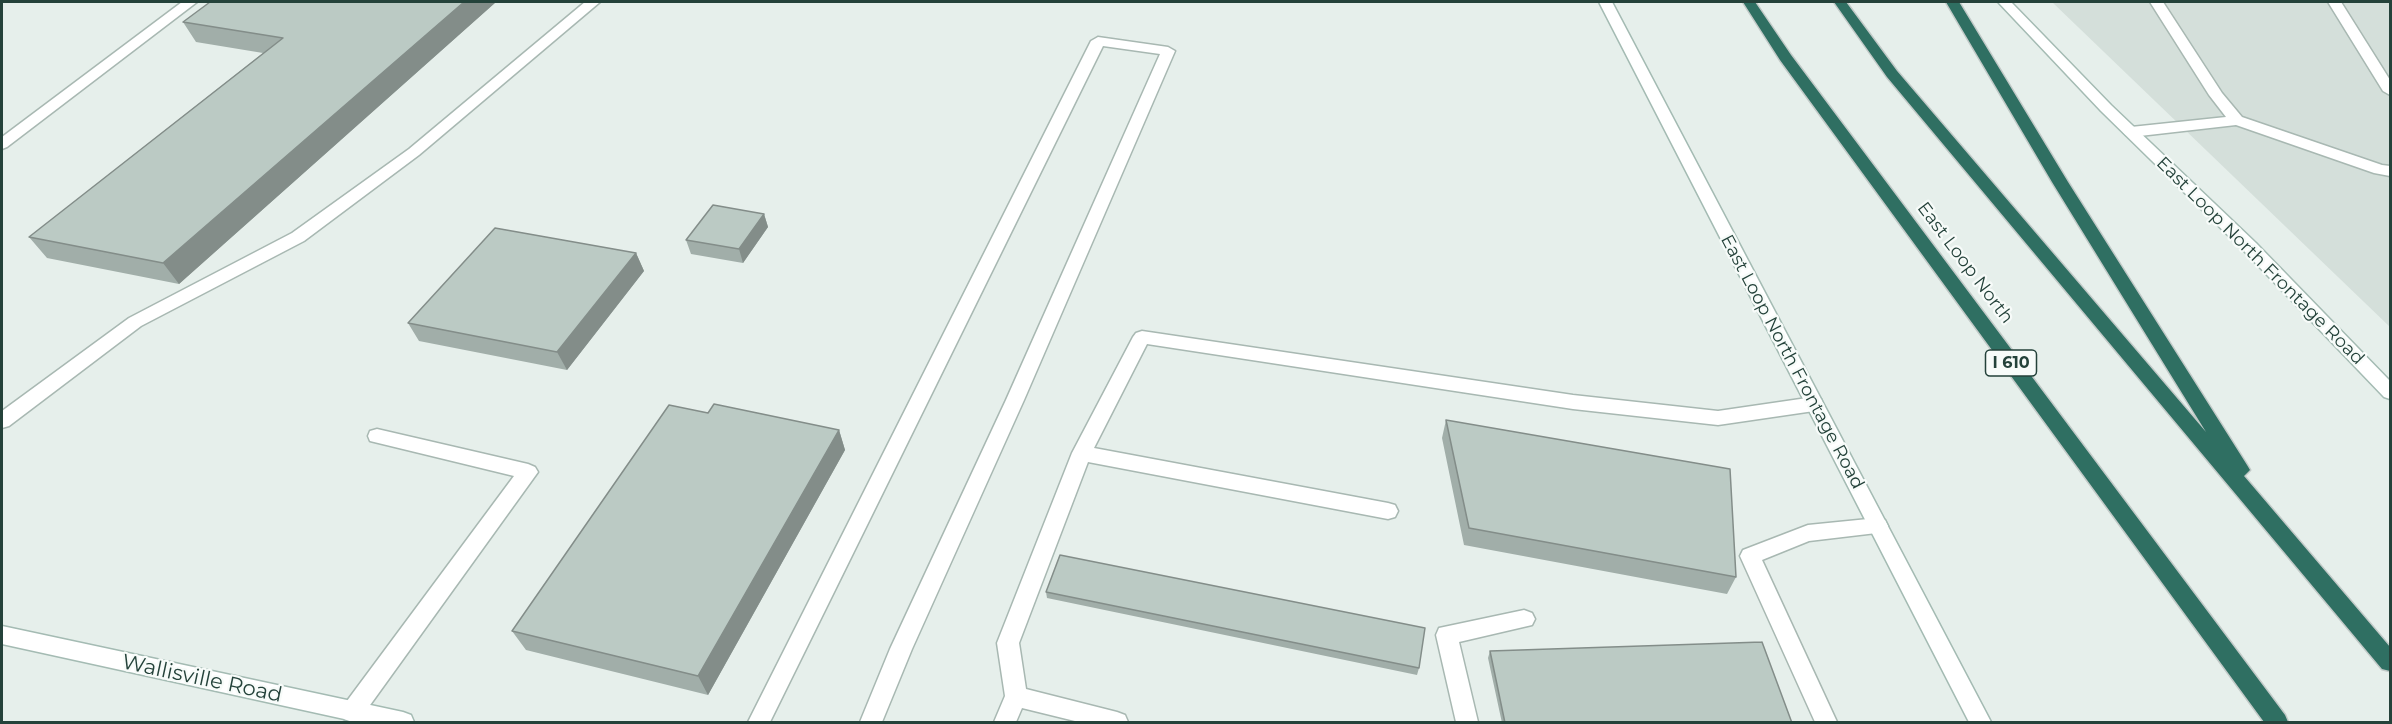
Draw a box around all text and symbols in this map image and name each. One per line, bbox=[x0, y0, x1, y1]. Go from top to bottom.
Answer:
street label: East Loop North Frontage Road bbox=[2152, 153, 2368, 369]
street label: East Loop North bbox=[1912, 198, 2018, 328]
street label: East Loop North Frontage Road bbox=[1716, 231, 1868, 493]
road number: I 610 bbox=[1986, 350, 2036, 376]
street label: Wallisville Road bbox=[120, 650, 284, 708]

